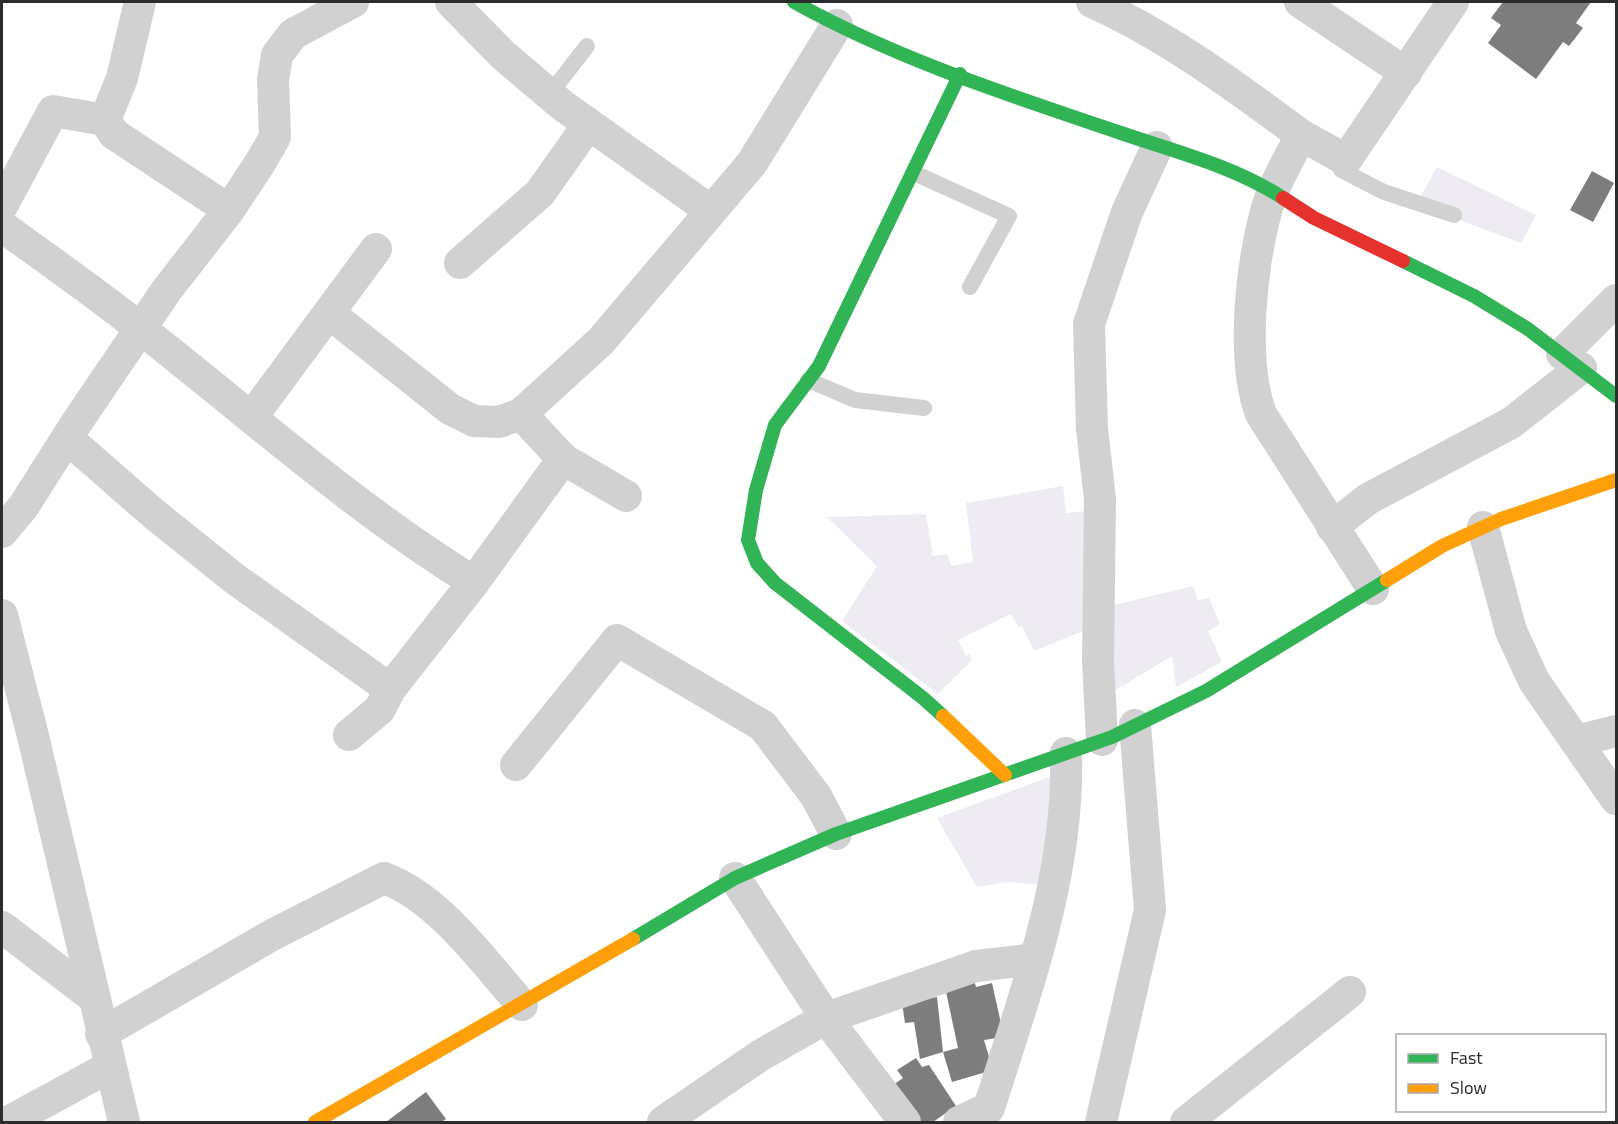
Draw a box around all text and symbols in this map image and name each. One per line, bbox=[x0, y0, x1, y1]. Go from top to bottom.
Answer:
legend bbox=[1396, 1034, 1606, 1112]
text: Fast bbox=[1450, 1044, 1483, 1071]
text: Slow bbox=[1450, 1074, 1487, 1101]

